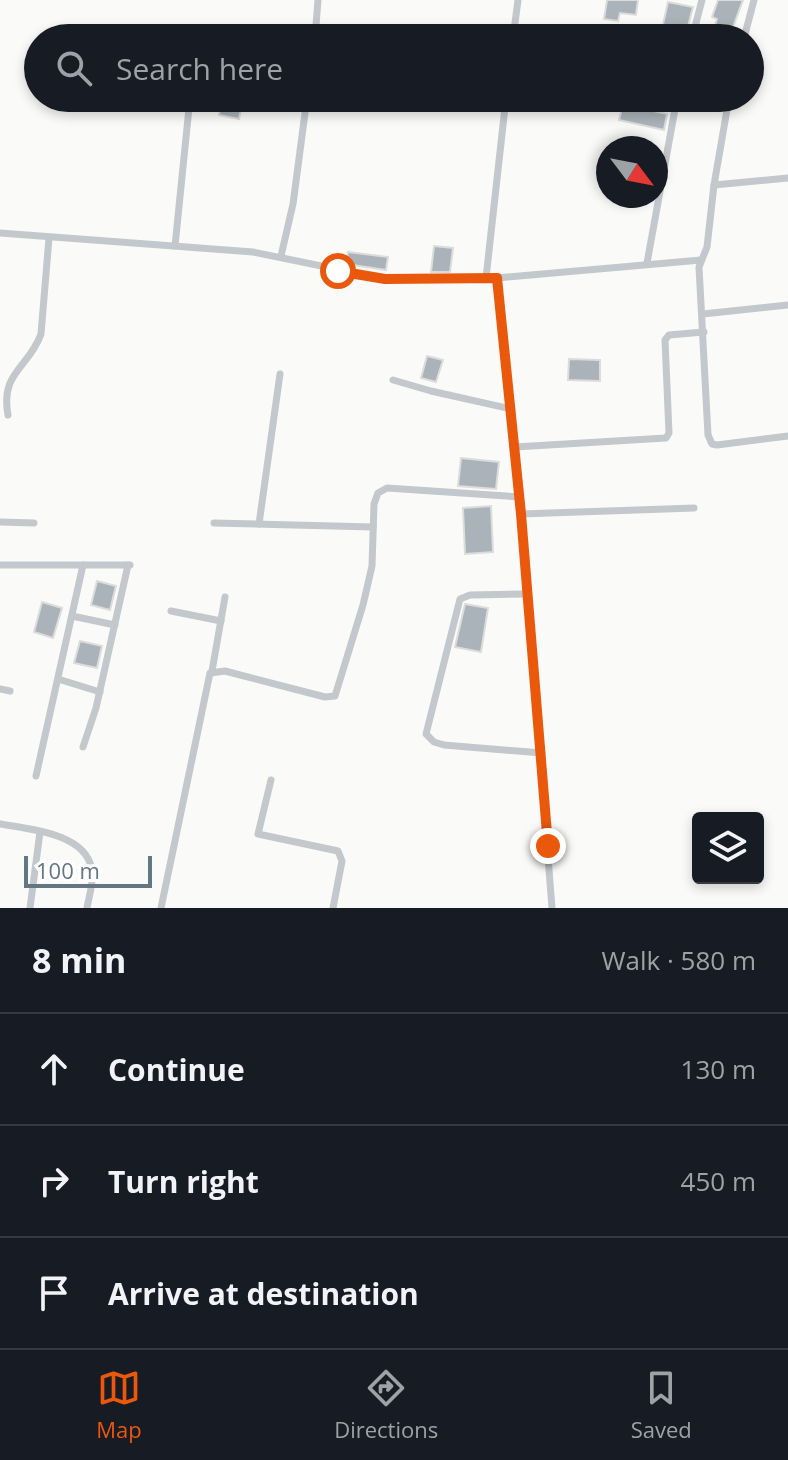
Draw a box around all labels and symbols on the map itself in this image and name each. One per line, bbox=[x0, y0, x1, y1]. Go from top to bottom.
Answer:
north arrow bbox=[596, 136, 668, 208]
route start bbox=[320, 253, 356, 289]
route end bbox=[530, 828, 566, 864]
scale bar bbox=[24, 852, 152, 888]

